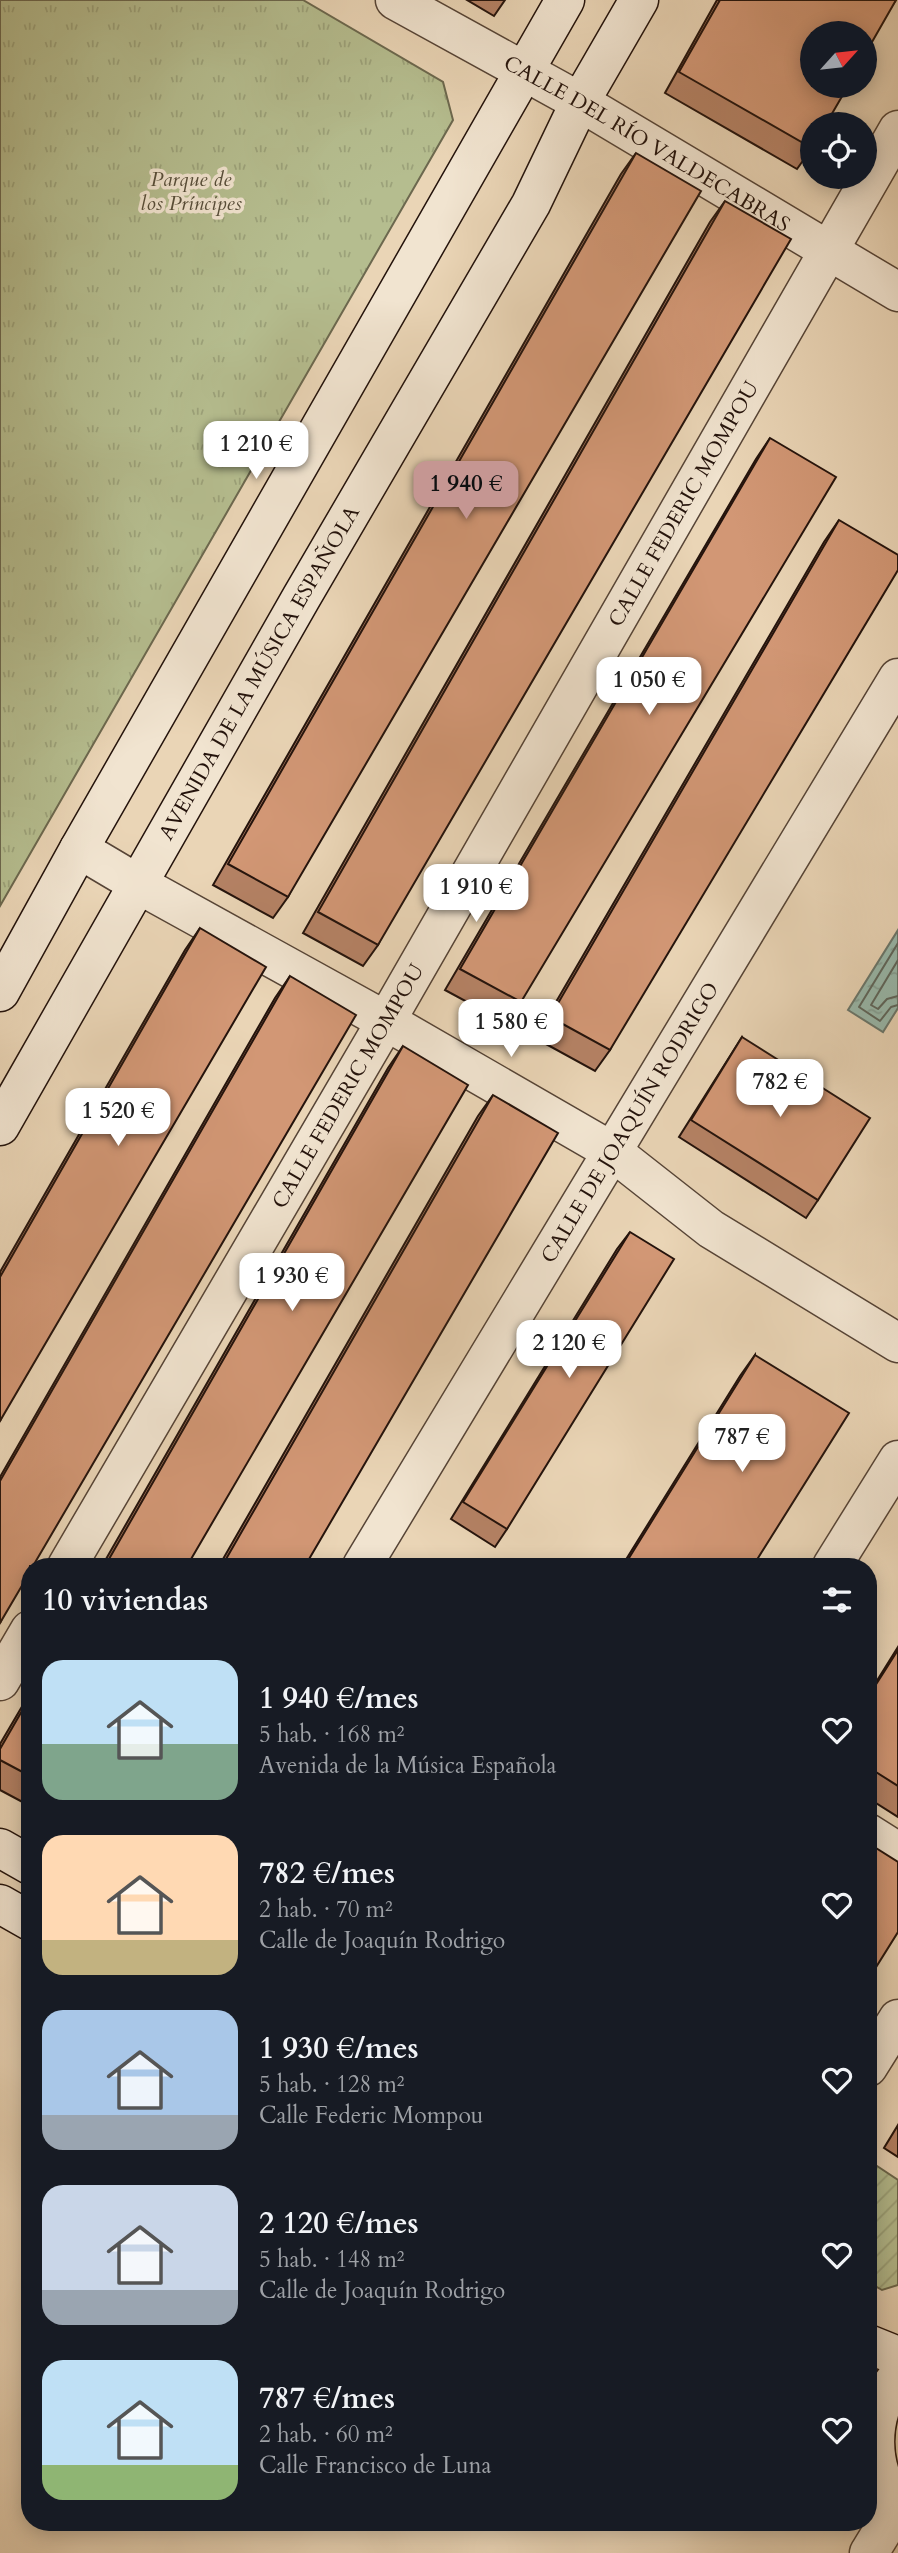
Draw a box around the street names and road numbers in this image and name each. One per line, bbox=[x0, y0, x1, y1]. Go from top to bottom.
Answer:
street label: CALLE DEL RÍO VALDECABRAS bbox=[498, 49, 795, 239]
street label: CALLE FEDERIC MOMPOU bbox=[602, 376, 766, 632]
street label: AVENIDA DE LA MÚSICA ESPAÑOLA bbox=[152, 500, 367, 845]
street label: CALLE FEDERIC MOMPOU bbox=[265, 959, 431, 1214]
street label: CALLE DE JOAQUÍN RODRIGO bbox=[534, 977, 726, 1269]

